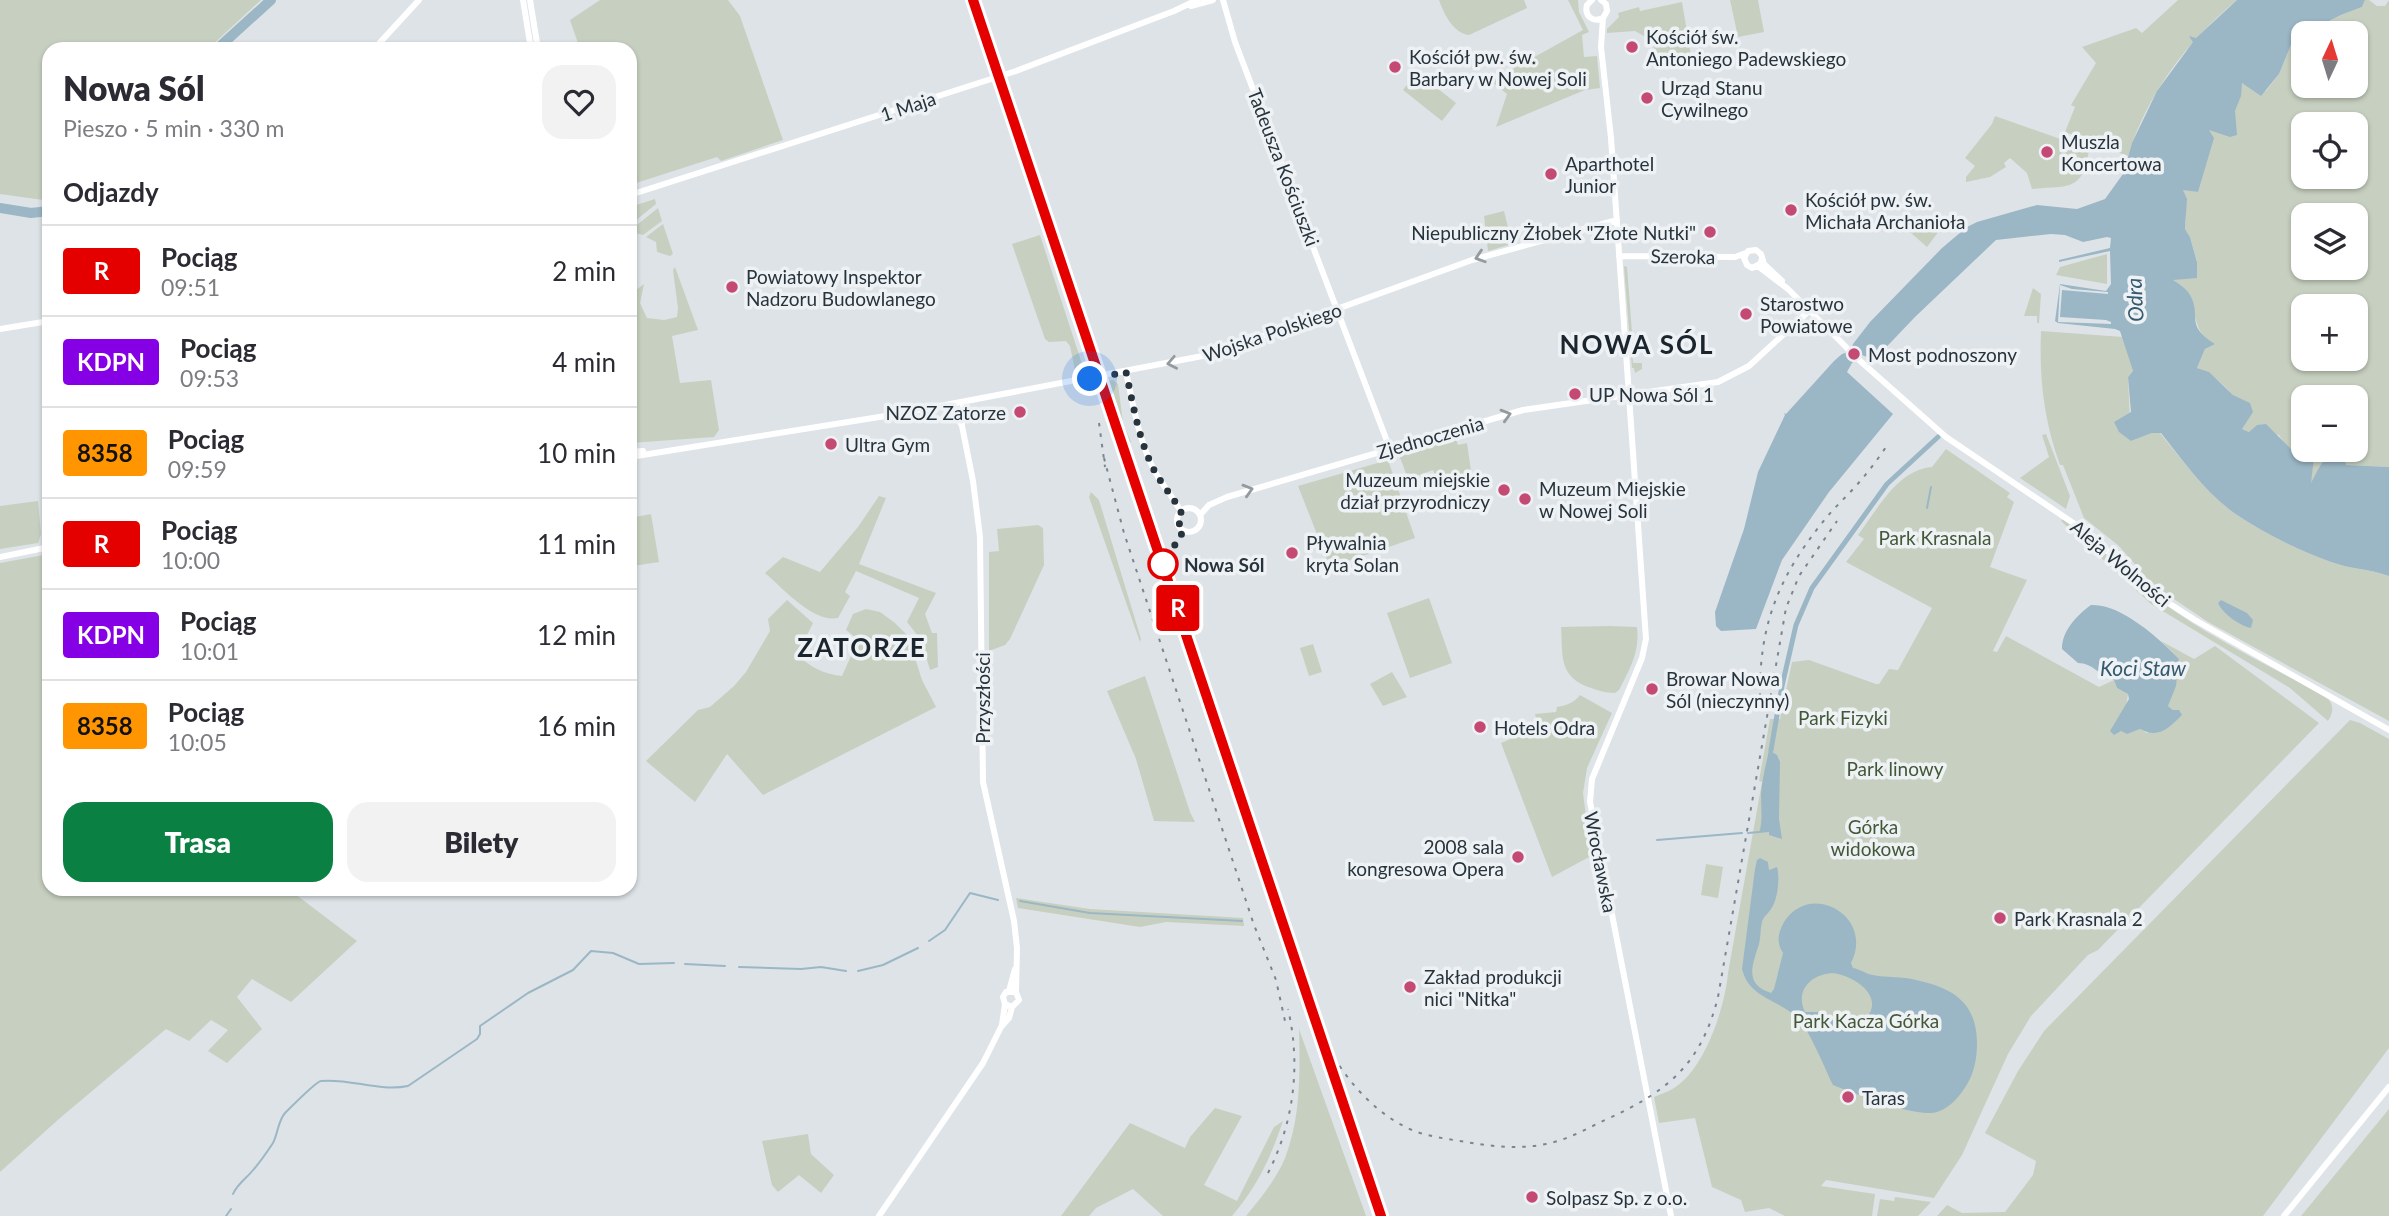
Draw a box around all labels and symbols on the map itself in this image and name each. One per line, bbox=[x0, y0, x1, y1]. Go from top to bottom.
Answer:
north arrow bbox=[2291, 21, 2368, 98]
place label: Kościół św. Antoniego Padewskiego bbox=[1646, 25, 1846, 70]
marker: Kościół św. Antoniego Padewskiego bbox=[1624, 39, 1640, 55]
place label: Kościół pw. św. Barbary w Nowej Soli bbox=[1409, 45, 1587, 90]
marker: Kościół pw. św. Barbary w Nowej Soli bbox=[1387, 59, 1403, 75]
place label: Urząd Stanu Cywilnego bbox=[1661, 76, 1762, 121]
street label: Tadeusza Kościuszki bbox=[1243, 85, 1325, 249]
street label: 1 Maja bbox=[877, 86, 939, 126]
marker: Urząd Stanu Cywilnego bbox=[1639, 90, 1655, 106]
place label: Muszla Koncertowa bbox=[2061, 130, 2162, 175]
marker: Muszla Koncertowa bbox=[2039, 144, 2055, 160]
place label: Aparthotel Junior bbox=[1565, 152, 1654, 197]
marker: Aparthotel Junior bbox=[1543, 166, 1559, 182]
place label: Kościół pw. św. Michała Archanioła bbox=[1805, 188, 1965, 233]
marker: Kościół pw. św. Michała Archanioła bbox=[1783, 202, 1799, 218]
place label: Niepubliczny Żłobek "Złote Nutki" bbox=[1411, 221, 1696, 244]
marker: Niepubliczny Żłobek "Złote Nutki" bbox=[1702, 224, 1718, 240]
street label: Szeroka bbox=[1650, 244, 1716, 268]
one-way arrow bbox=[1474, 249, 1486, 263]
place label: Powiatowy Inspektor Nadzoru Budowlanego bbox=[746, 265, 936, 310]
water label: Odra bbox=[2120, 277, 2148, 323]
marker: Powiatowy Inspektor Nadzoru Budowlanego bbox=[724, 279, 740, 295]
place label: Starostwo Powiatowe bbox=[1760, 292, 1853, 337]
street label: Wojska Polskiego bbox=[1200, 297, 1344, 367]
marker: Starostwo Powiatowe bbox=[1738, 306, 1754, 322]
district label: NOWA SÓL bbox=[1559, 328, 1715, 360]
place label: Most podnoszony bbox=[1868, 343, 2017, 366]
marker: Most podnoszony bbox=[1846, 346, 1862, 362]
one-way arrow bbox=[1166, 354, 1178, 369]
your location bbox=[1072, 361, 1107, 396]
place label: UP Nowa Sól 1 bbox=[1589, 383, 1714, 406]
marker: UP Nowa Sól 1 bbox=[1567, 386, 1583, 402]
place label: NZOZ Zatorze bbox=[886, 401, 1006, 424]
marker: NZOZ Zatorze bbox=[1012, 404, 1028, 420]
one-way arrow bbox=[1500, 409, 1512, 423]
street label: Zjednoczenia bbox=[1374, 411, 1486, 463]
place label: Ultra Gym bbox=[845, 433, 930, 456]
marker: Ultra Gym bbox=[823, 436, 839, 452]
place label: Muzeum miejskie dział przyrodniczy bbox=[1340, 468, 1490, 513]
place label: Muzeum Miejskie w Nowej Soli bbox=[1539, 477, 1686, 522]
marker: Muzeum miejskie dział przyrodniczy bbox=[1496, 482, 1512, 498]
one-way arrow bbox=[1242, 484, 1254, 499]
marker: Muzeum Miejskie w Nowej Soli bbox=[1517, 491, 1533, 507]
street label: Aleja Wolności bbox=[2066, 515, 2176, 611]
park label: Park Krasnala bbox=[1879, 526, 1991, 549]
place label: Pływalnia kryta Solan bbox=[1306, 531, 1399, 576]
marker: Pływalnia kryta Solan bbox=[1284, 545, 1300, 561]
marker: Nowa Sól bbox=[1148, 549, 1178, 579]
place label: Nowa Sól bbox=[1184, 553, 1265, 576]
line badge: R bbox=[1155, 585, 1201, 631]
district label: ZATORZE bbox=[797, 631, 927, 663]
street label: Przyszłości bbox=[971, 652, 994, 744]
water label: Koci Staw bbox=[2100, 655, 2187, 680]
place label: Browar Nowa Sól (nieczynny) bbox=[1666, 667, 1789, 712]
marker: Browar Nowa Sól (nieczynny) bbox=[1644, 681, 1660, 697]
park label: Park Fizyki bbox=[1798, 706, 1888, 729]
place label: Hotels Odra bbox=[1494, 716, 1595, 739]
marker: Hotels Odra bbox=[1472, 719, 1488, 735]
park label: Park linowy bbox=[1847, 757, 1944, 780]
street label: Wrocławska bbox=[1580, 809, 1622, 915]
park label: Górka widokowa bbox=[1831, 815, 1915, 860]
place label: 2008 sala kongresowa Opera bbox=[1347, 835, 1504, 880]
marker: 2008 sala kongresowa Opera bbox=[1510, 849, 1526, 865]
place label: Park Krasnala 2 bbox=[2014, 907, 2143, 930]
marker: Park Krasnala 2 bbox=[1992, 910, 2008, 926]
place label: Zakład produkcji nici "Nitka" bbox=[1424, 965, 1562, 1010]
marker: Zakład produkcji nici "Nitka" bbox=[1402, 979, 1418, 995]
park label: Park Kacza Górka bbox=[1793, 1009, 1939, 1032]
place label: Taras bbox=[1862, 1086, 1905, 1109]
marker: Taras bbox=[1840, 1089, 1856, 1105]
place label: Solpasz Sp. z o.o. bbox=[1546, 1186, 1687, 1209]
marker: Solpasz Sp. z o.o. bbox=[1524, 1189, 1540, 1205]

